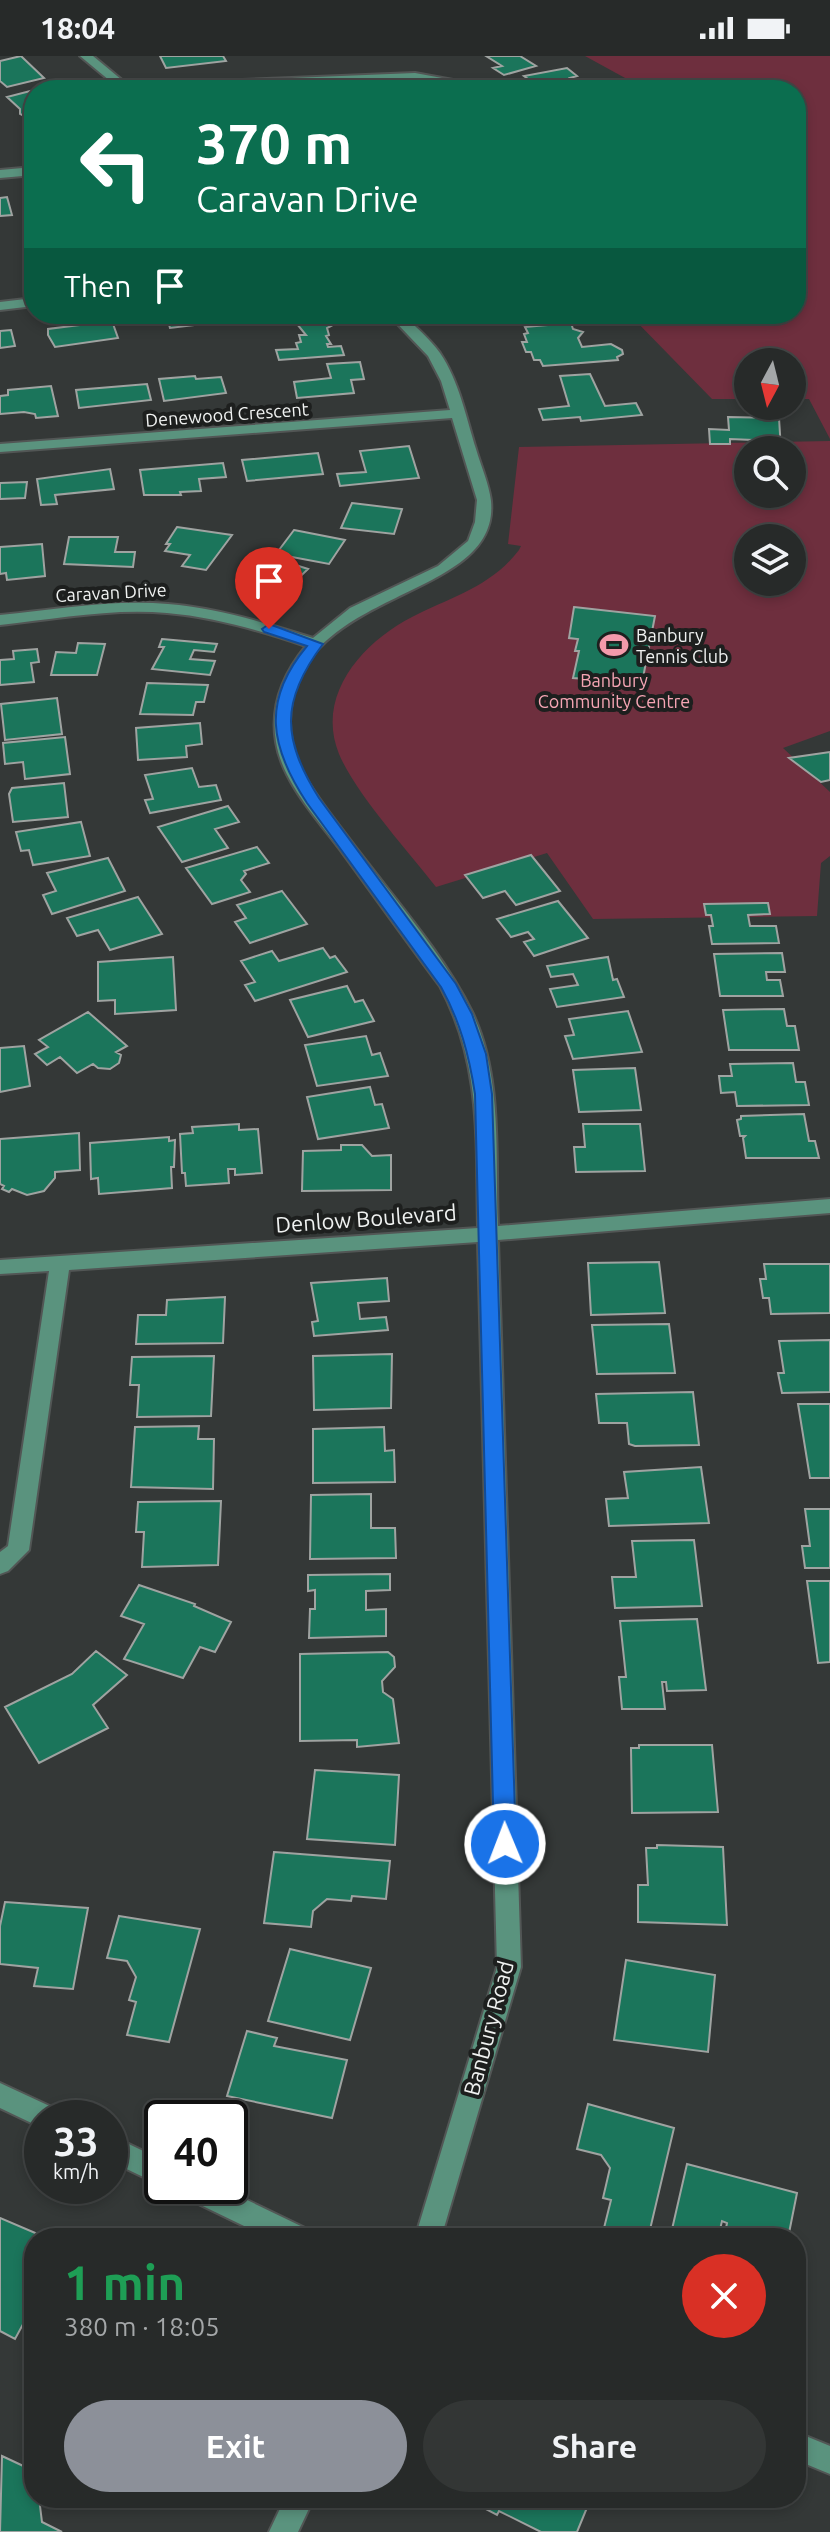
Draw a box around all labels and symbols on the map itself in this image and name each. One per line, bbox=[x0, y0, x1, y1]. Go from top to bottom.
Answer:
north arrow bbox=[734, 348, 806, 420]
street label: Denewood Crescent bbox=[145, 398, 309, 430]
pin bbox=[235, 547, 303, 629]
street label: Caravan Drive bbox=[55, 579, 167, 605]
place label: Banbury Tennis Club bbox=[636, 625, 729, 666]
sports icon: Banbury Tennis Club bbox=[599, 630, 629, 660]
park label: Banbury Community Centre bbox=[538, 670, 690, 711]
street label: Denlow Boulevard bbox=[275, 1199, 457, 1237]
position arrow bbox=[463, 1802, 547, 1886]
street label: Banbury Road bbox=[458, 1958, 518, 2098]
speed limit sign: 40 bbox=[144, 2100, 248, 2204]

